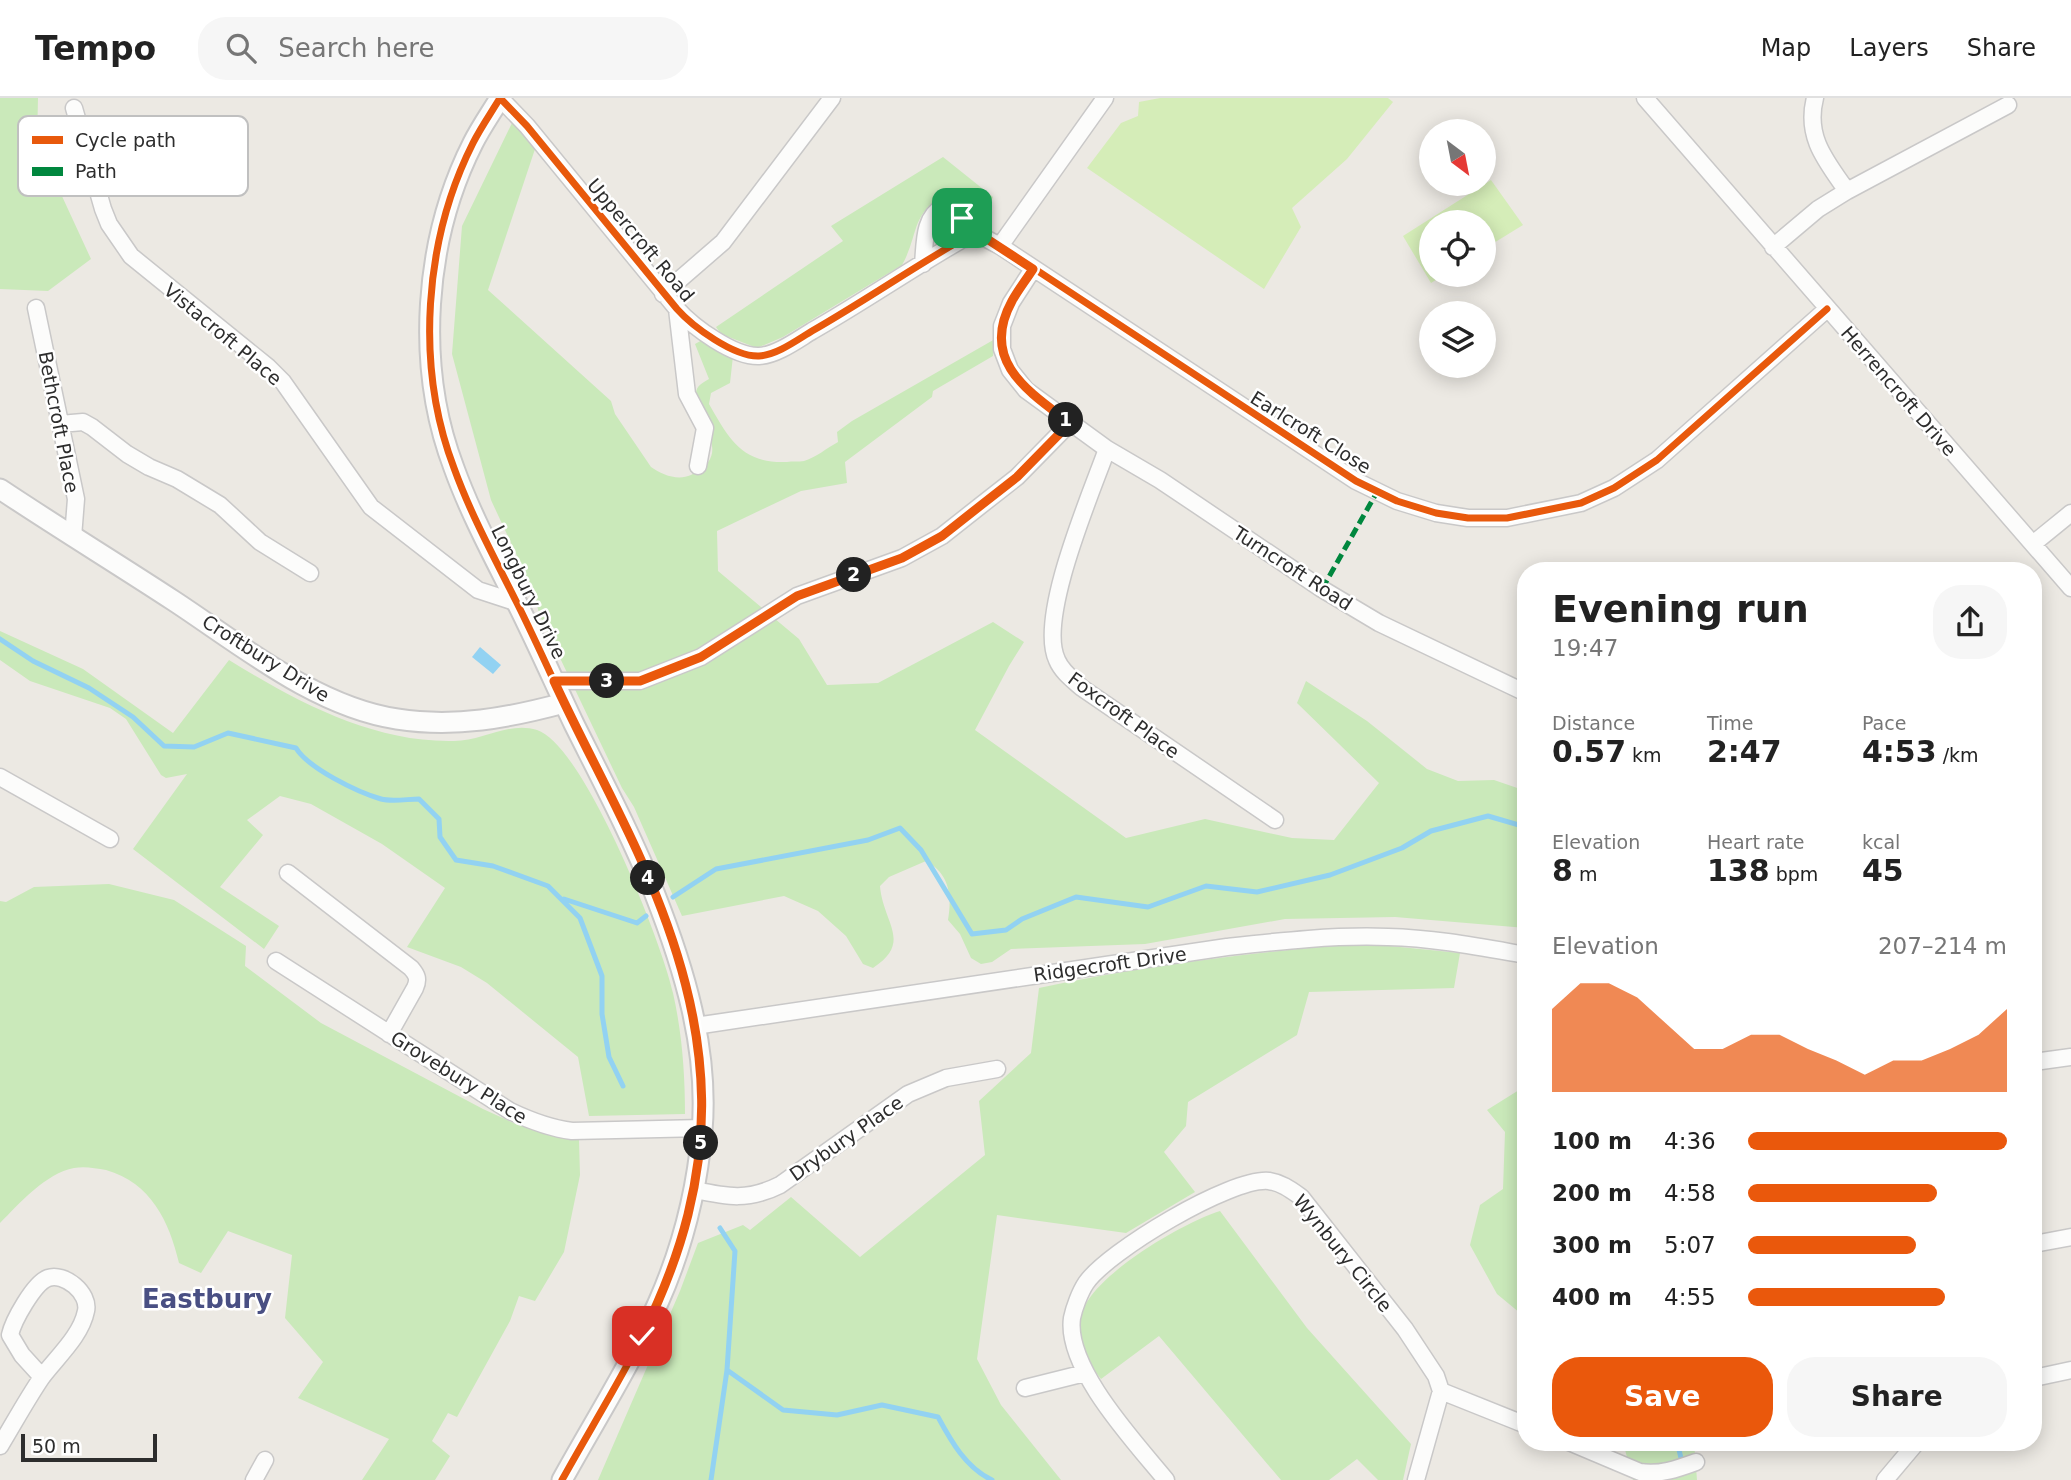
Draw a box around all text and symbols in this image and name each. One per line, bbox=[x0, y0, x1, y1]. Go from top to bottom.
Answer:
search box bbox=[198, 17, 688, 80]
text: Tempo bbox=[35, 29, 156, 68]
icon: search bbox=[222, 29, 260, 67]
text: Search here bbox=[278, 33, 434, 63]
text: Map bbox=[1761, 34, 1811, 62]
text: Layers bbox=[1849, 34, 1929, 62]
text: Share bbox=[1967, 34, 2036, 62]
legend bbox=[18, 116, 248, 196]
north arrow bbox=[1419, 119, 1496, 196]
map controls bbox=[1419, 119, 1496, 378]
text: Cycle path bbox=[75, 129, 176, 151]
text: Path bbox=[75, 160, 117, 182]
street label: Uppercroft Road bbox=[583, 174, 699, 306]
pin bbox=[932, 188, 992, 248]
icon: arrive bbox=[943, 199, 981, 237]
button: locate bbox=[1419, 210, 1496, 287]
street label: Vistacroft Place bbox=[160, 278, 286, 390]
button: layers bbox=[1419, 301, 1496, 378]
street label: Herrencroft Drive bbox=[1837, 322, 1961, 460]
street label: Bethcroft Place bbox=[34, 349, 84, 495]
street label: Earlcroft Close bbox=[1247, 386, 1375, 478]
pin: 1 bbox=[1048, 402, 1084, 438]
text: 1 bbox=[1059, 408, 1072, 430]
street label: Turncroft Road bbox=[1229, 521, 1357, 615]
street label: Longbury Drive bbox=[487, 522, 571, 662]
pin: 2 bbox=[836, 558, 872, 592]
text: 2 bbox=[847, 563, 860, 585]
button: share bbox=[1933, 585, 2007, 659]
text: Evening run bbox=[1552, 587, 1809, 631]
street label: Croftbury Drive bbox=[198, 610, 334, 706]
text: 19:47 bbox=[1552, 635, 1618, 661]
pin: 3 bbox=[590, 664, 624, 698]
street label: Foxcroft Place bbox=[1064, 667, 1184, 763]
text: 3 bbox=[600, 669, 613, 691]
text: Distance bbox=[1552, 712, 1635, 734]
text: Time bbox=[1707, 712, 1754, 734]
text: Pace bbox=[1862, 712, 1906, 734]
text: 0.57 bbox=[1552, 734, 1626, 769]
text: 2:47 bbox=[1707, 734, 1782, 769]
text: 4:53 bbox=[1862, 734, 1937, 769]
text: km bbox=[1626, 744, 1662, 766]
text: /km bbox=[1937, 744, 1979, 766]
text: Elevation bbox=[1552, 831, 1640, 853]
text: Heart rate bbox=[1707, 831, 1805, 853]
text: kcal bbox=[1862, 831, 1900, 853]
text: 8 bbox=[1552, 853, 1573, 888]
text: 138 bbox=[1707, 853, 1770, 888]
text: 45 bbox=[1862, 853, 1904, 888]
pin: 4 bbox=[630, 860, 666, 896]
text: m bbox=[1573, 863, 1597, 885]
text: bpm bbox=[1770, 863, 1818, 885]
text: 4 bbox=[641, 866, 654, 888]
text: Elevation bbox=[1552, 933, 1659, 959]
text: 207–214 m bbox=[1878, 933, 2007, 959]
street label: Ridgecroft Drive bbox=[1032, 942, 1188, 986]
street label: Grovebury Place bbox=[387, 1026, 531, 1128]
street label: Drybury Place bbox=[785, 1091, 907, 1185]
pin: 5 bbox=[684, 1126, 718, 1160]
text: 100 m bbox=[1552, 1128, 1632, 1154]
text: 4:36 bbox=[1664, 1128, 1716, 1154]
text: 5 bbox=[694, 1131, 707, 1153]
text: 200 m bbox=[1552, 1180, 1632, 1206]
text: 4:58 bbox=[1664, 1180, 1716, 1206]
street label: Wynbury Circle bbox=[1289, 1190, 1397, 1316]
text: 300 m bbox=[1552, 1232, 1632, 1258]
text: 5:07 bbox=[1664, 1232, 1716, 1258]
district label: Eastbury bbox=[142, 1284, 272, 1314]
text: 400 m bbox=[1552, 1284, 1632, 1310]
text: 4:55 bbox=[1664, 1284, 1716, 1310]
pin bbox=[612, 1306, 672, 1366]
icon: check bbox=[623, 1317, 661, 1355]
button: Save bbox=[1552, 1357, 1773, 1437]
button: Share bbox=[1787, 1357, 2007, 1437]
scale bar bbox=[21, 1431, 158, 1463]
text: 50 m bbox=[32, 1435, 81, 1457]

